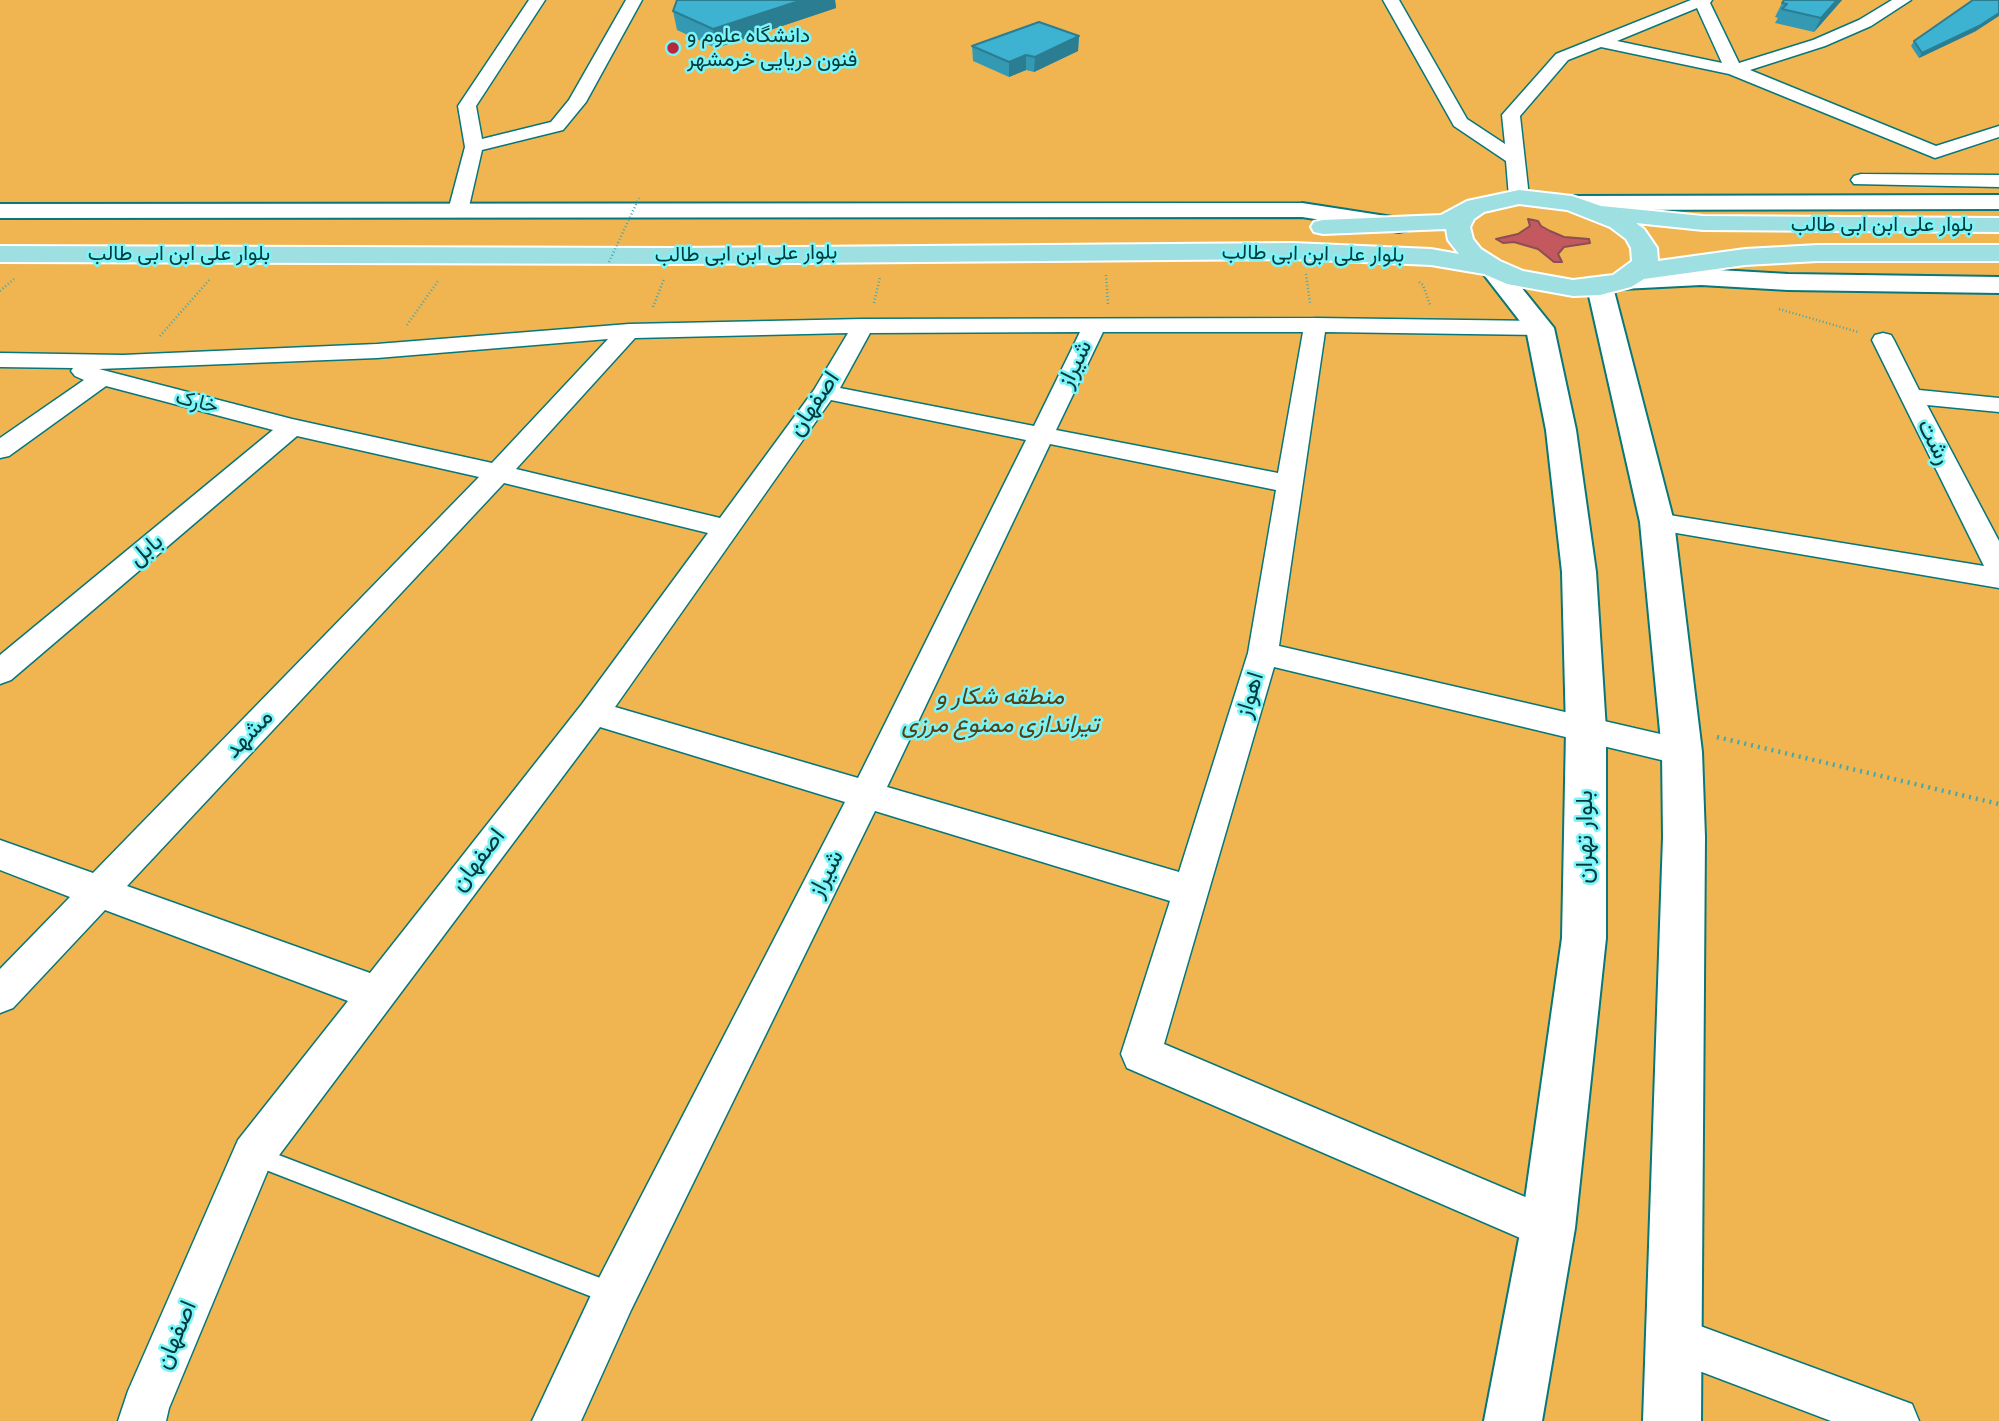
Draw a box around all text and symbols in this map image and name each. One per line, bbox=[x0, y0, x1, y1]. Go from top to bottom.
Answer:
place label: دانشگاه علوم و فنون دریایی خرمشهر bbox=[687, 23, 857, 73]
marker: دانشگاه علوم و فنون دریایی خرمشهر bbox=[665, 40, 681, 56]
street label: بلوار علی ابن ابی طالب bbox=[1791, 212, 1973, 238]
street label: بلوار علی ابن ابی طالب bbox=[654, 240, 838, 268]
street label: بلوار علی ابن ابی طالب bbox=[1221, 240, 1405, 268]
street label: بلوار علی ابن ابی طالب bbox=[88, 241, 270, 267]
street label: شیراز bbox=[1051, 335, 1099, 393]
street label: اصفهان bbox=[782, 366, 846, 442]
street label: خارک bbox=[173, 385, 221, 419]
street label: رشت bbox=[1910, 414, 1958, 470]
street label: بابل bbox=[123, 527, 169, 573]
street label: اهواز bbox=[1229, 668, 1271, 722]
park label: منطقه شکار و تیراندازی ممنوع مرزی bbox=[901, 683, 1099, 739]
street label: مشهد bbox=[219, 703, 279, 765]
street label: بلوار تهران bbox=[1571, 790, 1599, 884]
street label: اصفهان bbox=[444, 823, 512, 897]
street label: شیراز bbox=[802, 845, 850, 903]
street label: اصفهان bbox=[149, 1296, 203, 1374]

